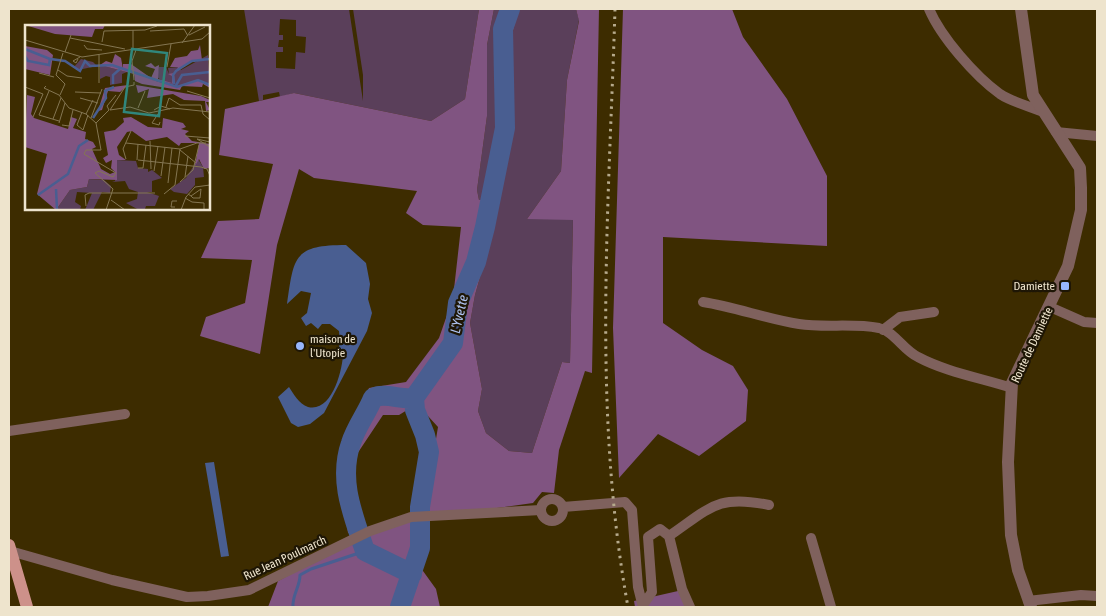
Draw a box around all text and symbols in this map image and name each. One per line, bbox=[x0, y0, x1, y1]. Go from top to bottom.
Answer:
inset map bbox=[25, 25, 210, 210]
place label: Damiette bbox=[1014, 279, 1055, 293]
marker: Damiette bbox=[1059, 280, 1071, 292]
water label: L'Yvette bbox=[447, 293, 471, 335]
street label: Route de Damiette bbox=[1008, 305, 1056, 385]
place label: maison de l'Utopie bbox=[310, 332, 355, 360]
marker: maison de l'Utopie bbox=[294, 340, 306, 352]
street label: Rue Jean Poulmarch bbox=[241, 533, 329, 583]

